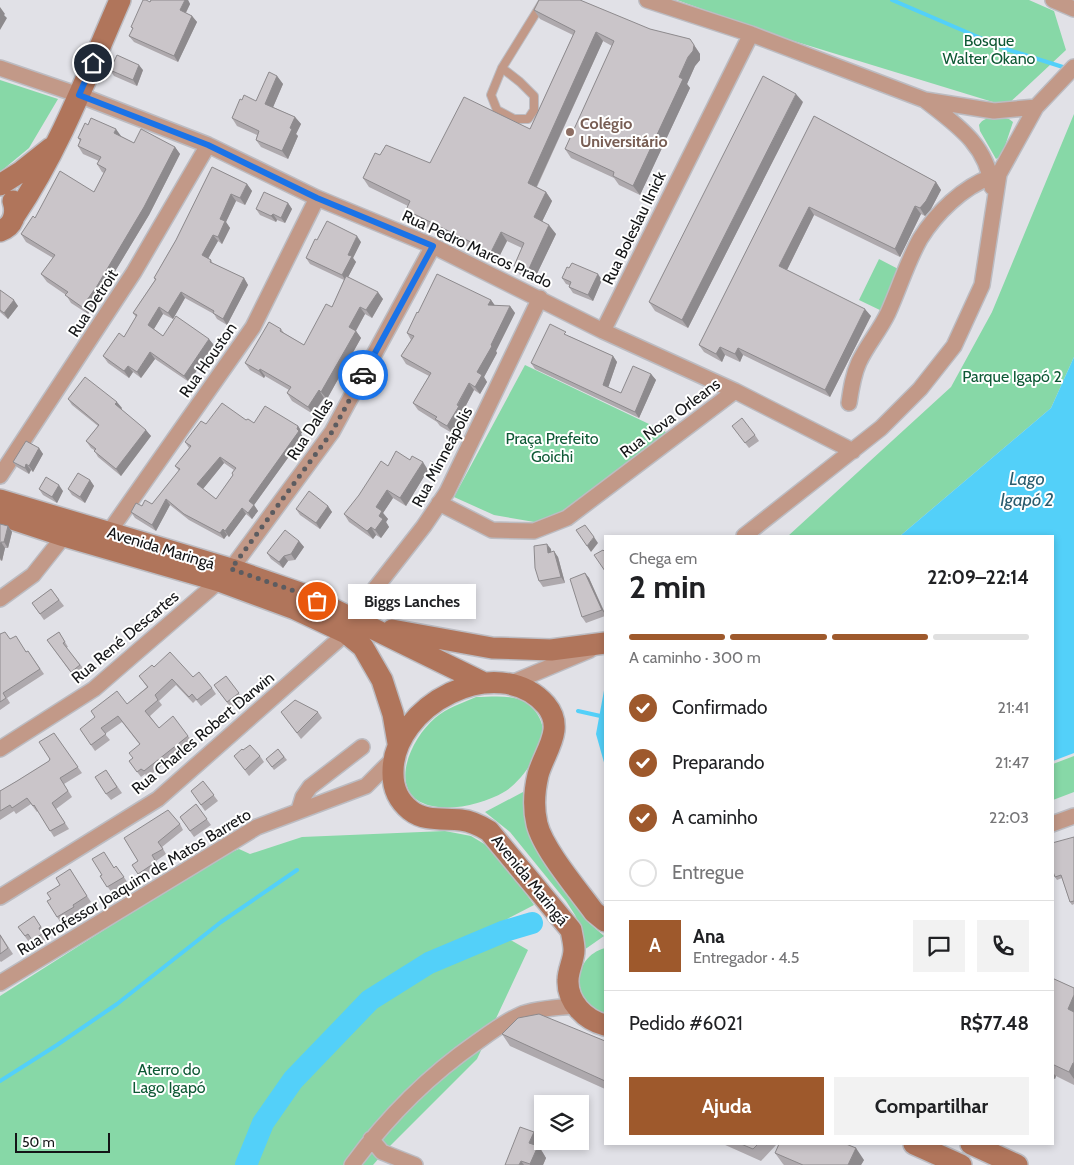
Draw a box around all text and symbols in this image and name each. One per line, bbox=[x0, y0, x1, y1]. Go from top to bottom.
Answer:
park label: Bosque Walter Okano bbox=[943, 31, 1036, 68]
pin bbox=[72, 42, 114, 84]
icon: home bbox=[79, 49, 107, 77]
place label: Colégio Universitário bbox=[580, 114, 668, 151]
marker: Colégio Universitário bbox=[564, 126, 576, 138]
street label: Rua Boleslau Ilnick bbox=[598, 167, 670, 288]
street label: Rua Pedro Marcos Prado bbox=[399, 206, 555, 292]
street label: Rua Detroit bbox=[64, 265, 122, 340]
street label: Rua Houston bbox=[175, 319, 241, 401]
courier bbox=[338, 350, 388, 400]
icon: car bbox=[349, 361, 377, 389]
park label: Parque Igapó 2 bbox=[962, 367, 1062, 386]
street label: Rua Nova Orleans bbox=[616, 374, 724, 462]
street label: Rua Dallas bbox=[283, 394, 337, 464]
street label: Rua Minneápolis bbox=[408, 403, 477, 510]
park label: Praça Prefeito Goichi bbox=[505, 429, 599, 466]
water label: Lago Igapó 2 bbox=[1000, 468, 1054, 511]
street label: Avenida Maringá bbox=[105, 523, 217, 573]
text: Chega em bbox=[629, 549, 697, 568]
text: 22:09–22:14 bbox=[927, 566, 1029, 589]
text: 2 min bbox=[629, 567, 706, 606]
pin bbox=[296, 580, 338, 622]
callout: Biggs Lanches bbox=[347, 584, 474, 618]
street label: Rua René Descartes bbox=[68, 586, 183, 687]
icon: bag bbox=[303, 587, 331, 615]
text: Biggs Lanches bbox=[364, 592, 460, 611]
text: A caminho · 300 m bbox=[629, 648, 761, 667]
street label: Rua Charles Robert Darwin bbox=[128, 668, 278, 798]
icon: check bbox=[629, 694, 657, 722]
text: Confirmado bbox=[672, 696, 768, 719]
text: 21:41 bbox=[998, 698, 1029, 717]
icon: check bbox=[629, 749, 657, 777]
text: Preparando bbox=[672, 751, 765, 774]
text: 21:47 bbox=[995, 753, 1029, 772]
street label: Rua Professor Joaquim de Matos Barreto bbox=[14, 804, 254, 959]
icon: check bbox=[629, 804, 657, 832]
text: A caminho bbox=[672, 806, 758, 829]
text: 22:03 bbox=[989, 808, 1029, 827]
street label: Avenida Maringá bbox=[488, 831, 573, 929]
text: Entregue bbox=[672, 861, 744, 884]
button: chat bbox=[913, 920, 965, 972]
button: phone bbox=[977, 920, 1029, 972]
text: Ana bbox=[693, 925, 725, 948]
text: A bbox=[649, 934, 661, 957]
text: Entregador · 4.5 bbox=[693, 948, 799, 967]
text: Pedido #6021 bbox=[629, 1012, 743, 1035]
text: R$77.48 bbox=[960, 1012, 1029, 1035]
park label: Aterro do Lago Igapó bbox=[132, 1060, 206, 1097]
button: Ajuda bbox=[629, 1077, 824, 1135]
button: Compartilhar bbox=[834, 1077, 1029, 1135]
map controls bbox=[534, 1095, 589, 1150]
button: layers bbox=[534, 1095, 589, 1150]
scale bar bbox=[15, 1130, 110, 1153]
text: 50 m bbox=[22, 1133, 55, 1151]

